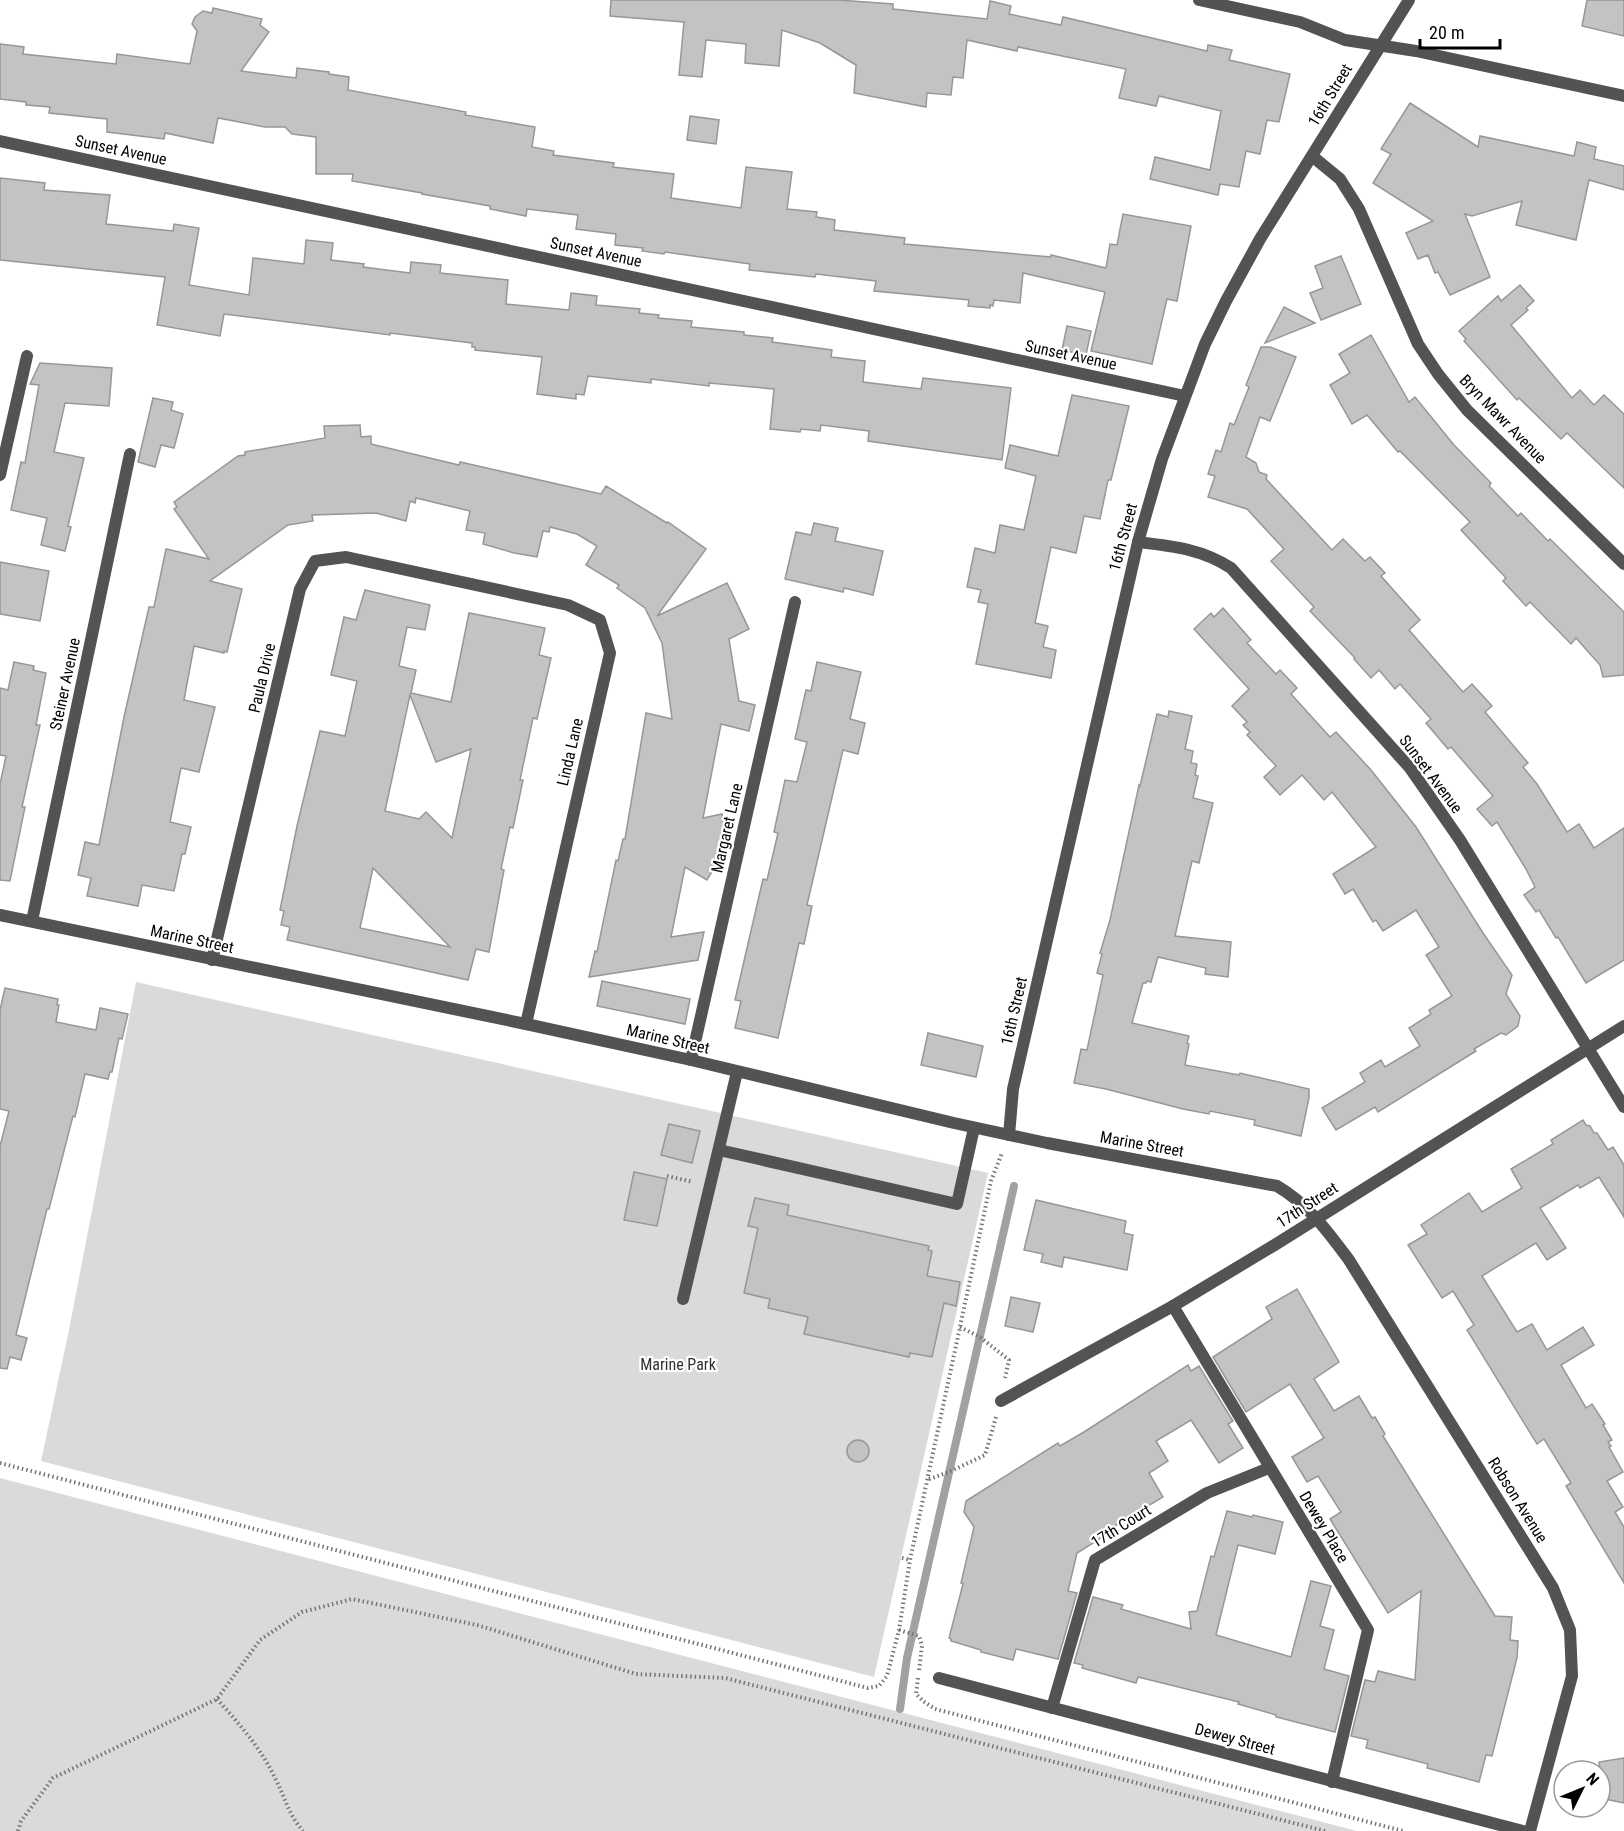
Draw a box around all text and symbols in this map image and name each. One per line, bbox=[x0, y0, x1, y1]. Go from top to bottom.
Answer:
scale bar bbox=[1420, 12, 1500, 50]
text: 20 m bbox=[1429, 22, 1464, 43]
street label: 16th Street bbox=[1304, 60, 1356, 130]
street label: Sunset Avenue bbox=[74, 131, 168, 169]
street label: Sunset Avenue bbox=[549, 233, 643, 271]
street label: Sunset Avenue bbox=[1024, 336, 1118, 374]
street label: Bryn Mawr Avenue bbox=[1456, 370, 1550, 468]
street label: 16th Street bbox=[1105, 501, 1141, 573]
street label: Steiner Avenue bbox=[46, 636, 84, 732]
street label: Paula Drive bbox=[245, 641, 279, 715]
street label: Linda Lane bbox=[553, 716, 587, 788]
street label: Sunset Avenue bbox=[1395, 731, 1467, 817]
street label: Margaret Lane bbox=[707, 781, 747, 875]
street label: Marine Street bbox=[149, 921, 236, 957]
street label: 16th Street bbox=[997, 975, 1031, 1047]
street label: Marine Street bbox=[625, 1020, 712, 1058]
street label: Marine Street bbox=[1099, 1127, 1186, 1161]
street label: 17th Street bbox=[1273, 1178, 1342, 1232]
park label: Marine Park bbox=[640, 1355, 717, 1374]
street label: Robson Avenue bbox=[1484, 1454, 1552, 1546]
street label: Dewey Place bbox=[1295, 1488, 1353, 1566]
street label: 17th Court bbox=[1088, 1500, 1155, 1552]
street label: Dewey Street bbox=[1193, 1719, 1277, 1759]
north arrow bbox=[1552, 1759, 1612, 1819]
text: N bbox=[1582, 1769, 1603, 1789]

